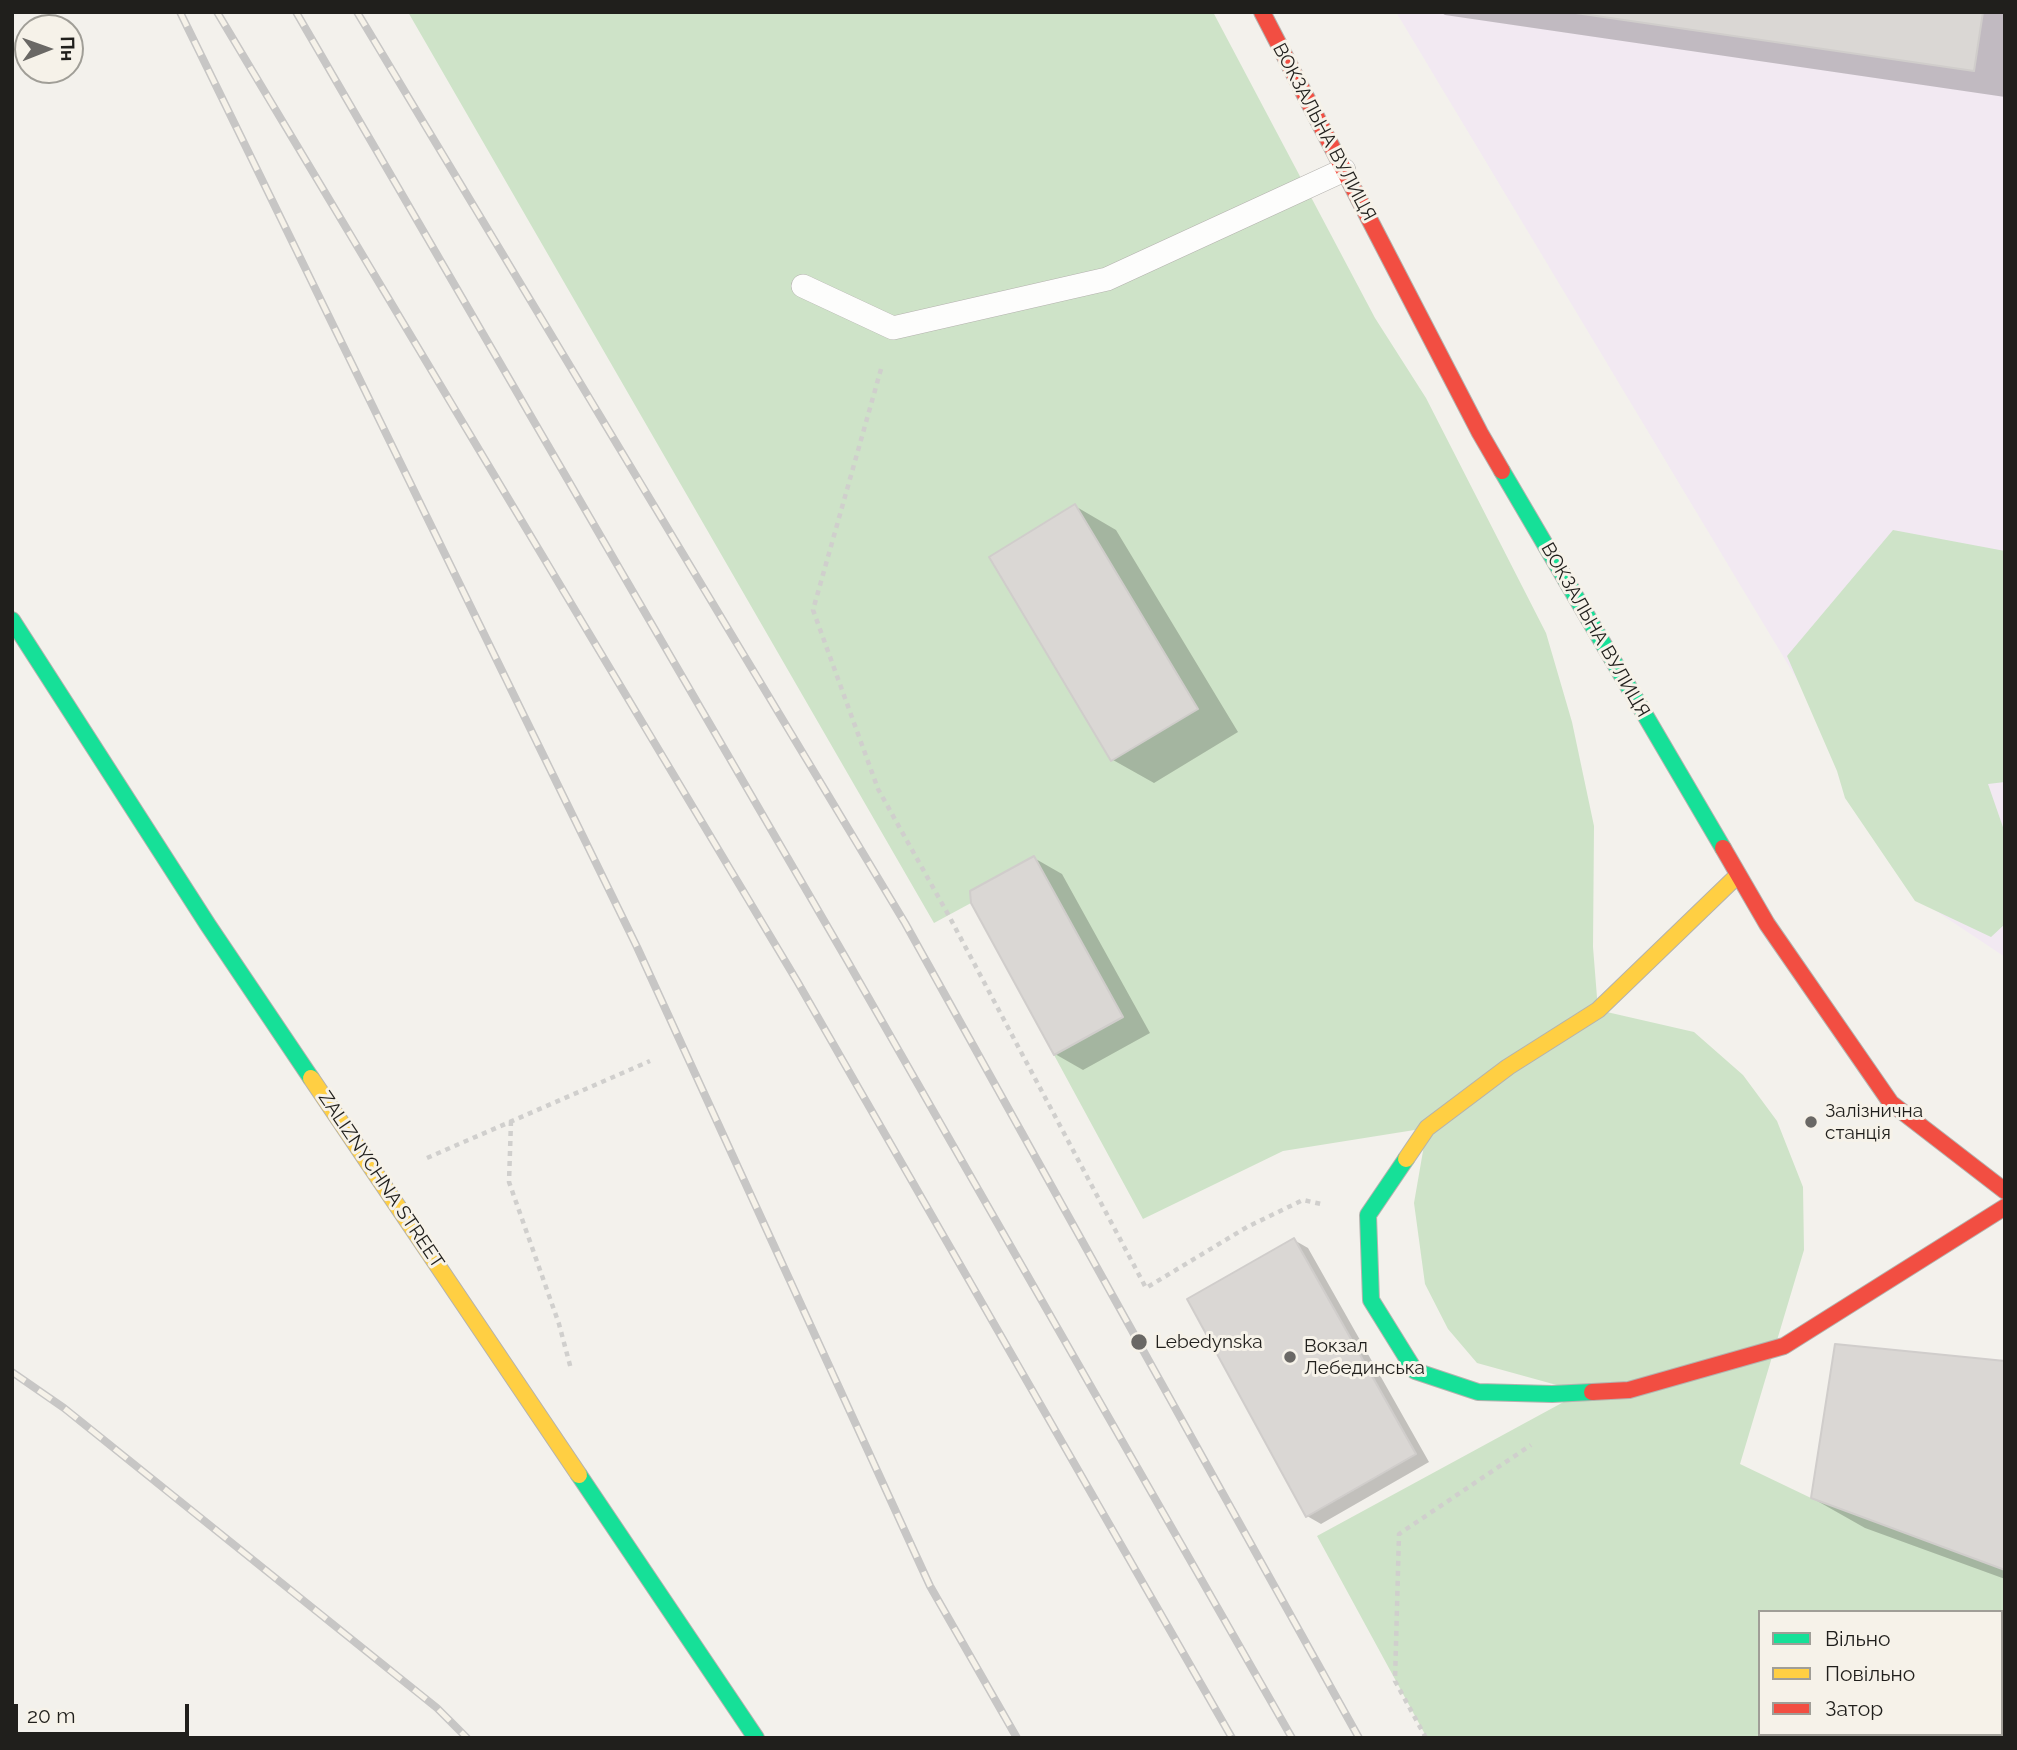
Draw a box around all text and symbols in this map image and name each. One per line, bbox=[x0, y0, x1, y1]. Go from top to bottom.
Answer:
north arrow bbox=[14, 14, 84, 84]
text: Пн bbox=[57, 36, 79, 61]
street label: ВОКЗАЛЬНА ВУЛИЦЯ bbox=[1268, 39, 1380, 225]
street label: ВОКЗАЛЬНА ВУЛИЦЯ bbox=[1536, 539, 1654, 721]
street label: ZALIZNYCHNA STREET bbox=[313, 1087, 449, 1273]
place label: Залізнична станція bbox=[1825, 1100, 1923, 1144]
marker: Залізнична станція bbox=[1803, 1114, 1819, 1130]
place label: Lebedynska bbox=[1155, 1331, 1263, 1353]
marker: Lebedynska bbox=[1129, 1332, 1149, 1352]
place label: Вокзал Лебединська bbox=[1304, 1335, 1425, 1379]
marker: Вокзал Лебединська bbox=[1282, 1349, 1298, 1365]
legend bbox=[1758, 1610, 2003, 1736]
text: Вільно bbox=[1825, 1626, 1891, 1651]
text: Повільно bbox=[1825, 1661, 1915, 1686]
scale bar bbox=[18, 1690, 192, 1734]
text: Затор bbox=[1825, 1696, 1883, 1721]
text: 20 m bbox=[27, 1703, 75, 1728]

